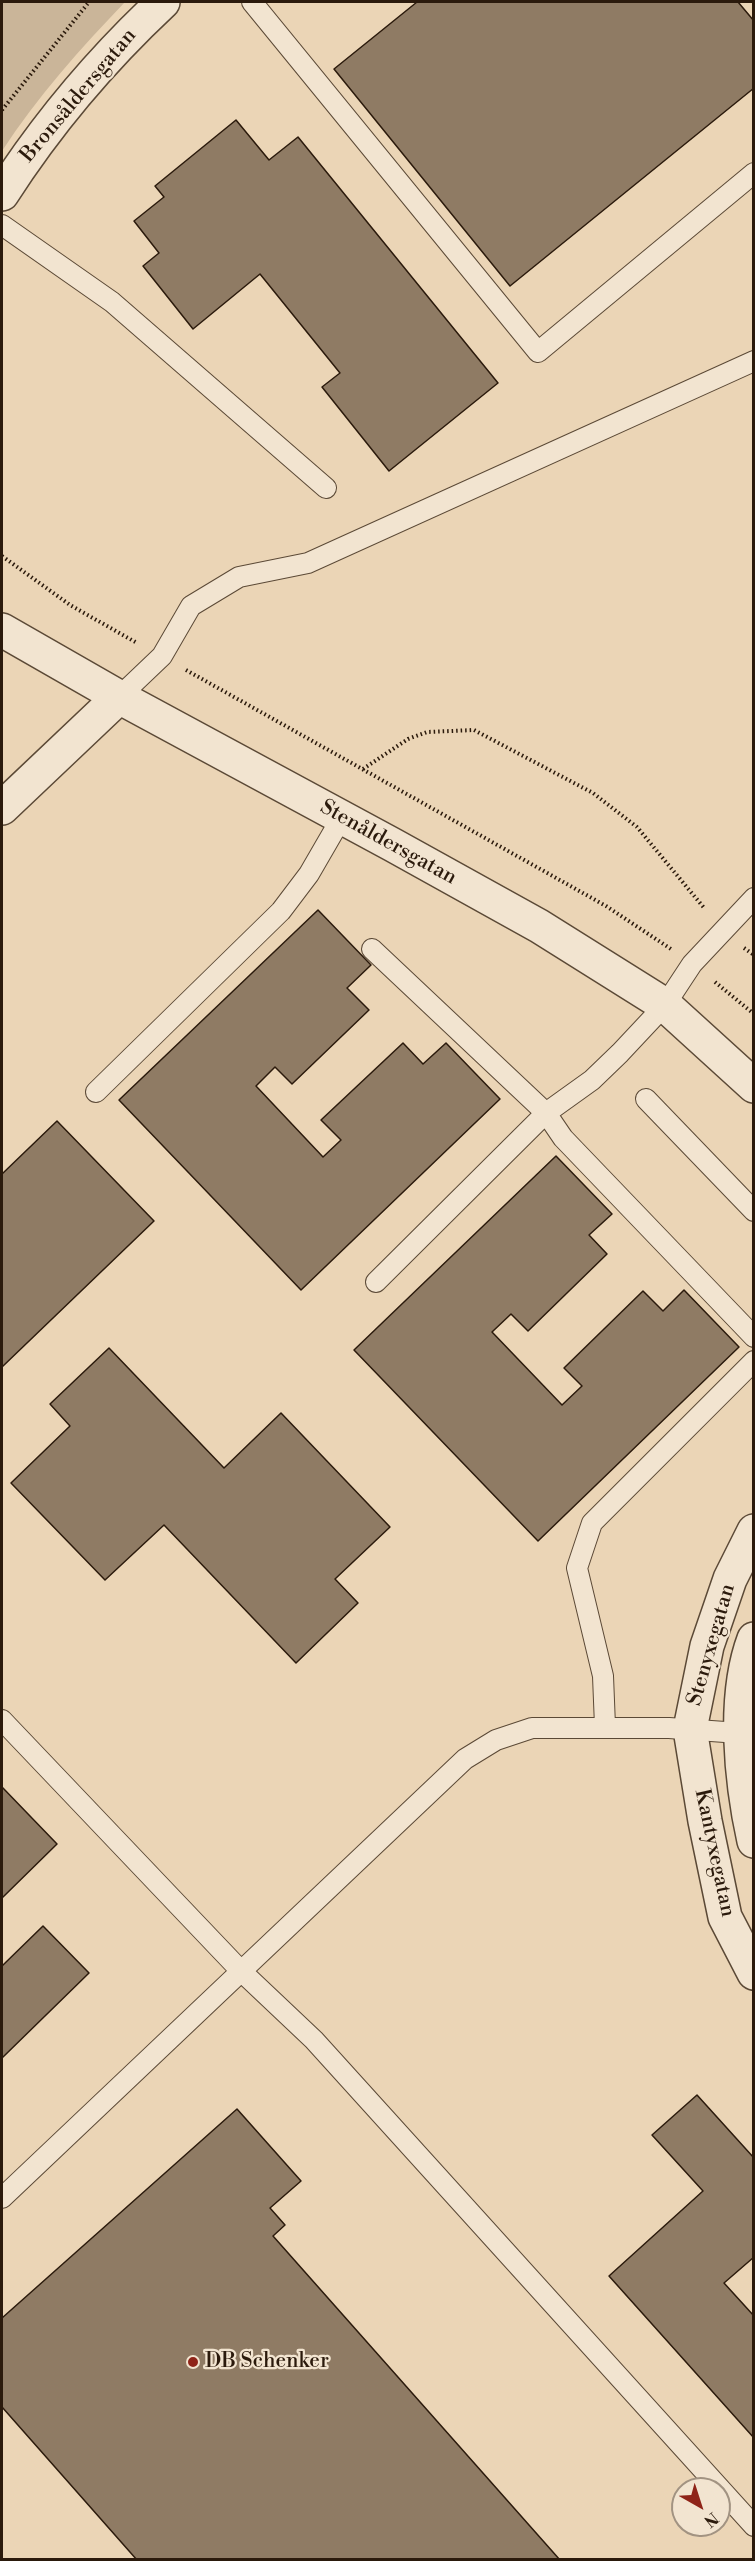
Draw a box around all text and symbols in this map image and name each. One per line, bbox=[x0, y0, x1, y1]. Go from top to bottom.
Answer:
street label: Bronsåldersgatan bbox=[16, 24, 142, 168]
street label: Stenåldersgatan bbox=[315, 795, 461, 891]
street label: Stenyxegatan bbox=[683, 1581, 741, 1709]
street label: Kantyxegatan bbox=[688, 1787, 740, 1919]
place label: DB Schenker bbox=[205, 2349, 329, 2375]
marker: DB Schenker bbox=[186, 2355, 200, 2369]
north arrow bbox=[671, 2477, 731, 2537]
text: N bbox=[700, 2508, 722, 2531]

